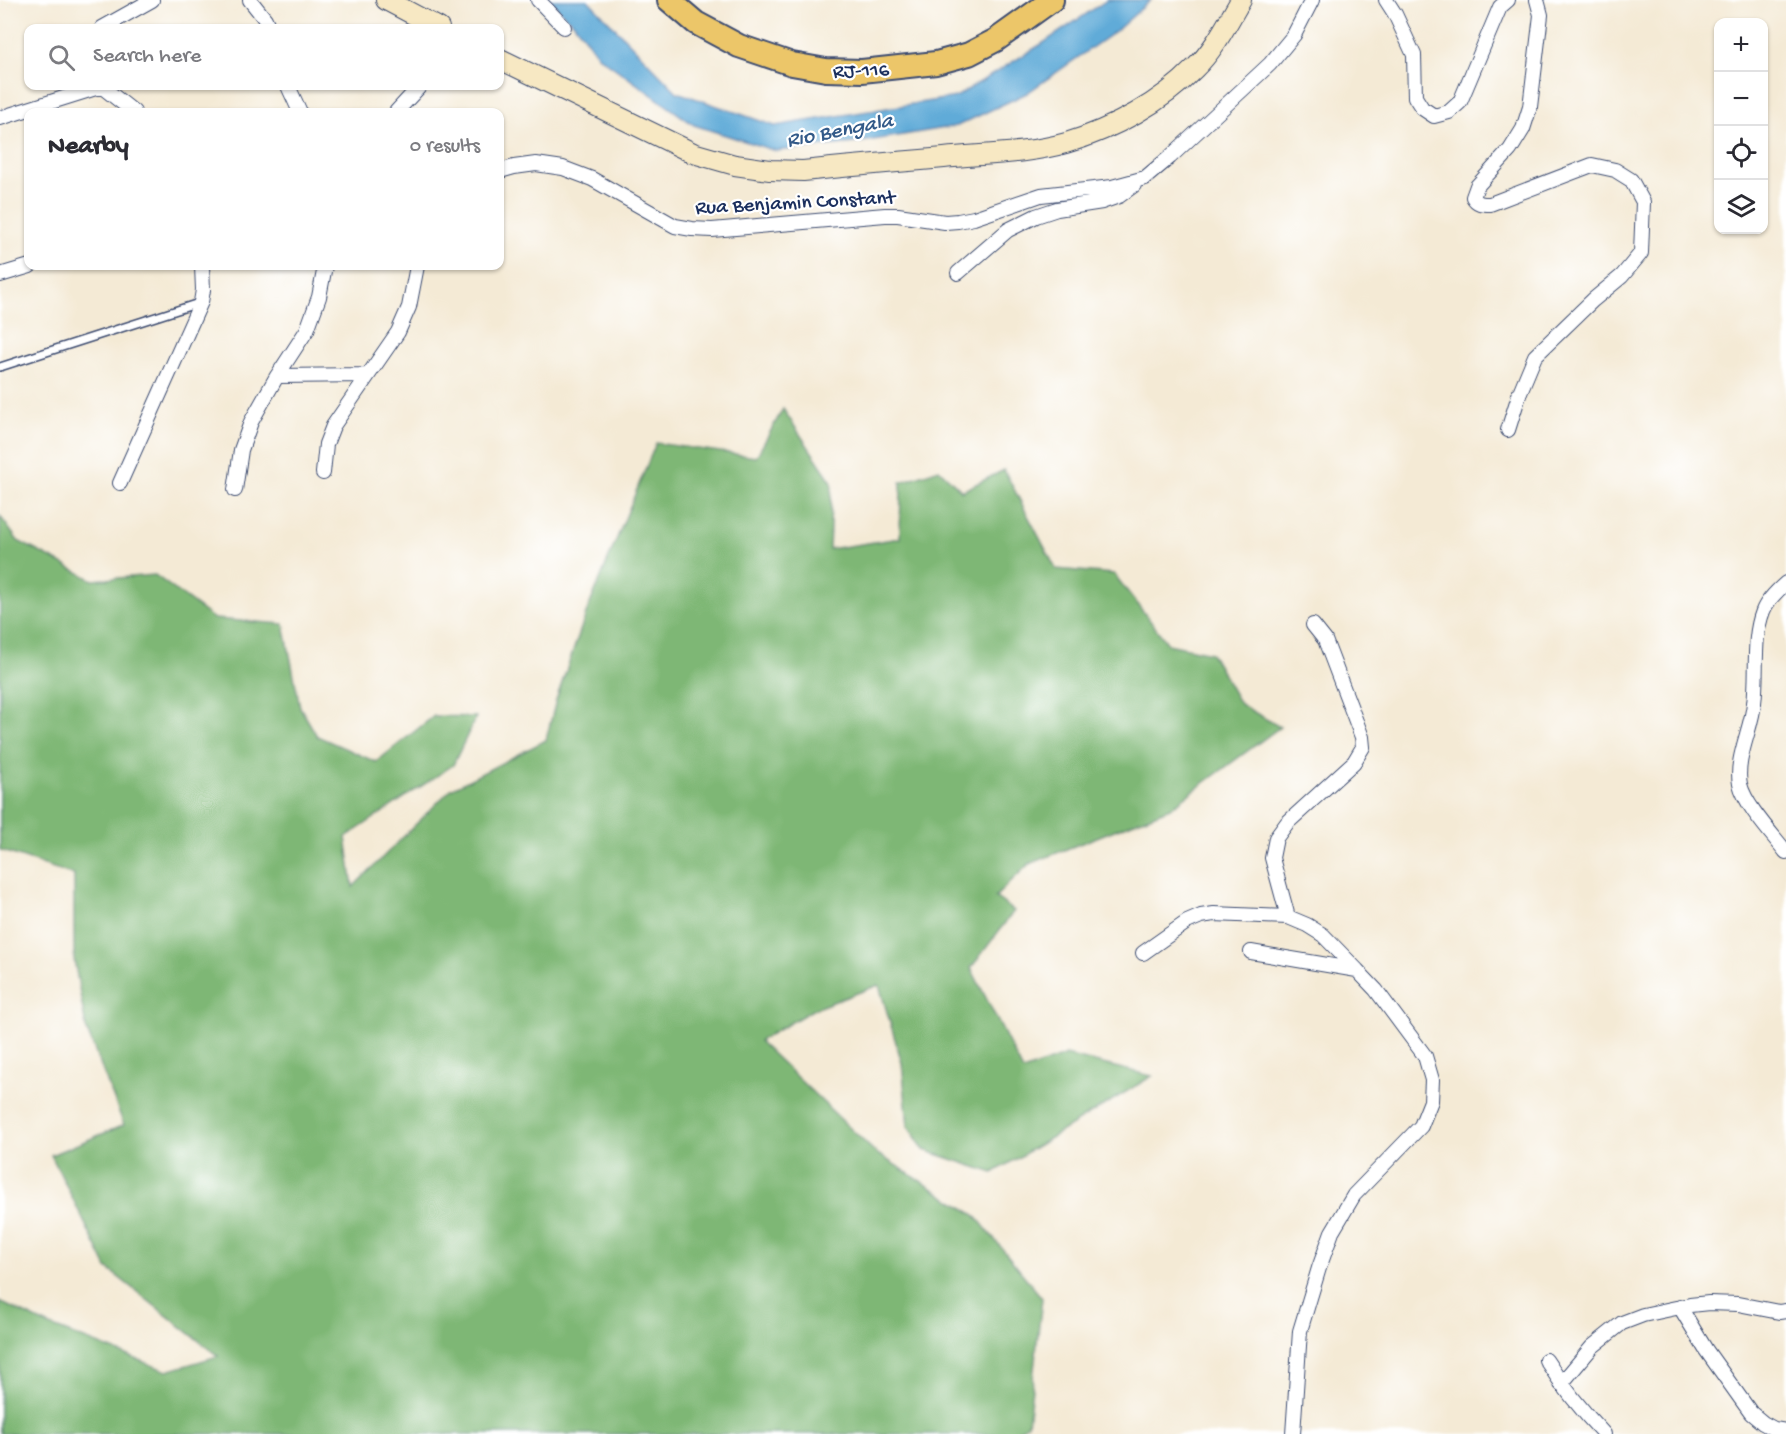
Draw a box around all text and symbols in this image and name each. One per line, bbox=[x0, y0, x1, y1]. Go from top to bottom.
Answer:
map controls bbox=[1714, 18, 1768, 234]
button: + bbox=[1714, 18, 1768, 72]
search box bbox=[24, 24, 504, 90]
icon: search bbox=[45, 41, 78, 74]
text: Search here bbox=[93, 44, 201, 70]
street label: RJ-116 bbox=[833, 59, 890, 86]
button: − bbox=[1714, 72, 1768, 126]
water label: Rio Bengala bbox=[784, 109, 897, 155]
button: locate bbox=[1714, 126, 1768, 180]
text: Nearby bbox=[48, 132, 129, 163]
text: 0 results bbox=[410, 136, 480, 159]
button: layers bbox=[1714, 180, 1768, 234]
street label: Rua Benjamin Constant bbox=[695, 187, 898, 222]

